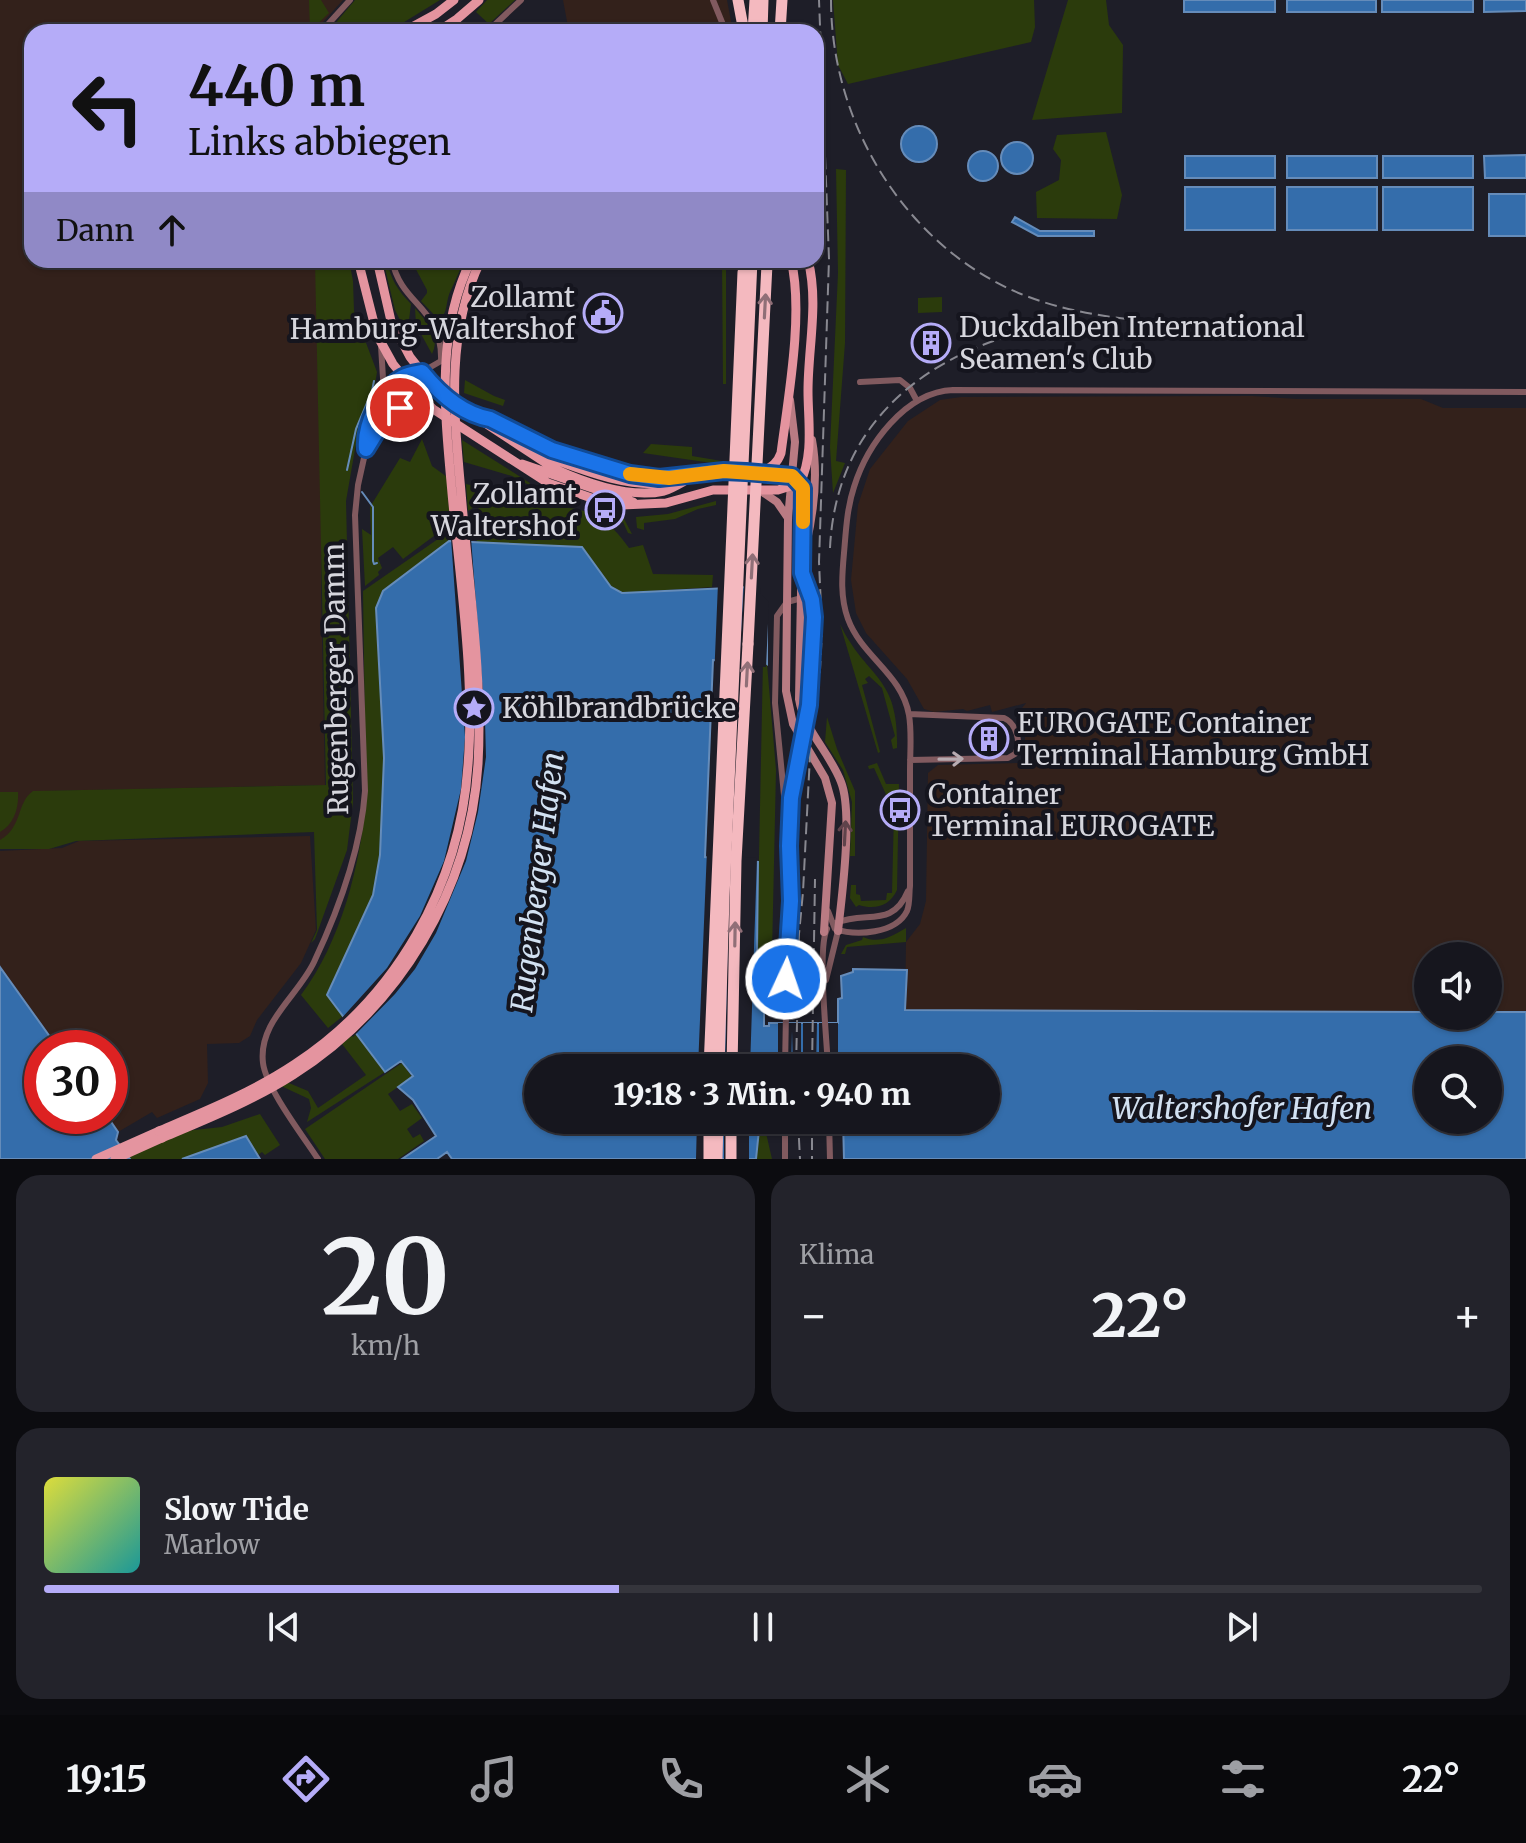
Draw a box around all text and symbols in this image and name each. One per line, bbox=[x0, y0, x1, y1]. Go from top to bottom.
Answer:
text: 440 m bbox=[188, 51, 365, 121]
icon: left bbox=[56, 56, 160, 160]
text: Links abbiegen bbox=[188, 120, 451, 165]
icon: ahead bbox=[150, 208, 194, 252]
text: Dann bbox=[56, 211, 134, 249]
place label: Zollamt Hamburg-Waltershof bbox=[290, 279, 576, 347]
public building icon: Zollamt Hamburg-Waltershof bbox=[582, 292, 624, 334]
one-way arrow bbox=[758, 293, 773, 320]
place label: Duckdalben International Seamen's Club bbox=[959, 309, 1305, 377]
building icon: Duckdalben International Seamen's Club bbox=[910, 322, 952, 364]
pin bbox=[366, 374, 434, 442]
icon: arrive bbox=[378, 386, 422, 430]
place label: Zollamt Waltershof bbox=[430, 476, 578, 544]
bus stop icon: Zollamt Waltershof bbox=[584, 489, 626, 531]
street label: Rugenberger Damm bbox=[316, 542, 356, 815]
one-way arrow bbox=[745, 553, 760, 580]
one-way arrow bbox=[740, 661, 755, 688]
place icon: Köhlbrandbrücke bbox=[453, 687, 495, 729]
place label: Köhlbrandbrücke bbox=[502, 690, 736, 726]
place label: EUROGATE Container Terminal Hamburg GmbH bbox=[1017, 705, 1369, 773]
building icon: EUROGATE Container Terminal Hamburg GmbH bbox=[968, 718, 1010, 760]
water label: Rugenberger Hafen bbox=[502, 750, 572, 1014]
one-way arrow bbox=[937, 752, 964, 767]
place label: Container Terminal EUROGATE bbox=[928, 776, 1214, 844]
bus stop icon: Container Terminal EUROGATE bbox=[879, 789, 921, 831]
one-way arrow bbox=[838, 820, 853, 847]
one-way arrow bbox=[727, 921, 743, 948]
position arrow bbox=[744, 937, 828, 1021]
map controls bbox=[1414, 942, 1502, 1134]
button: sound bbox=[1414, 942, 1502, 1030]
speed limit sign: 30 bbox=[24, 1030, 128, 1134]
button: search bbox=[1414, 1046, 1502, 1134]
text: 19:18 · 3 Min. · 940 m bbox=[613, 1075, 911, 1113]
water label: Waltershofer Hafen bbox=[1112, 1089, 1372, 1127]
text: 20 bbox=[321, 1212, 450, 1342]
text: Klima bbox=[799, 1238, 874, 1271]
text: 22° bbox=[1092, 1278, 1189, 1353]
text: − bbox=[799, 1288, 828, 1343]
text: + bbox=[1453, 1288, 1482, 1343]
text: km/h bbox=[351, 1329, 420, 1362]
text: Slow Tide bbox=[164, 1490, 309, 1528]
text: Marlow bbox=[164, 1528, 260, 1561]
icon: previous bbox=[262, 1605, 306, 1649]
icon: pause bbox=[741, 1605, 785, 1649]
icon: next bbox=[1220, 1605, 1264, 1649]
icon: directions bbox=[278, 1751, 334, 1807]
icon: music bbox=[466, 1751, 522, 1807]
icon: phone bbox=[653, 1751, 709, 1807]
icon: climate bbox=[840, 1751, 896, 1807]
icon: car bbox=[1027, 1751, 1083, 1807]
icon: filters bbox=[1215, 1751, 1271, 1807]
text: 19:15 bbox=[66, 1757, 147, 1802]
text: 22° bbox=[1402, 1757, 1460, 1802]

